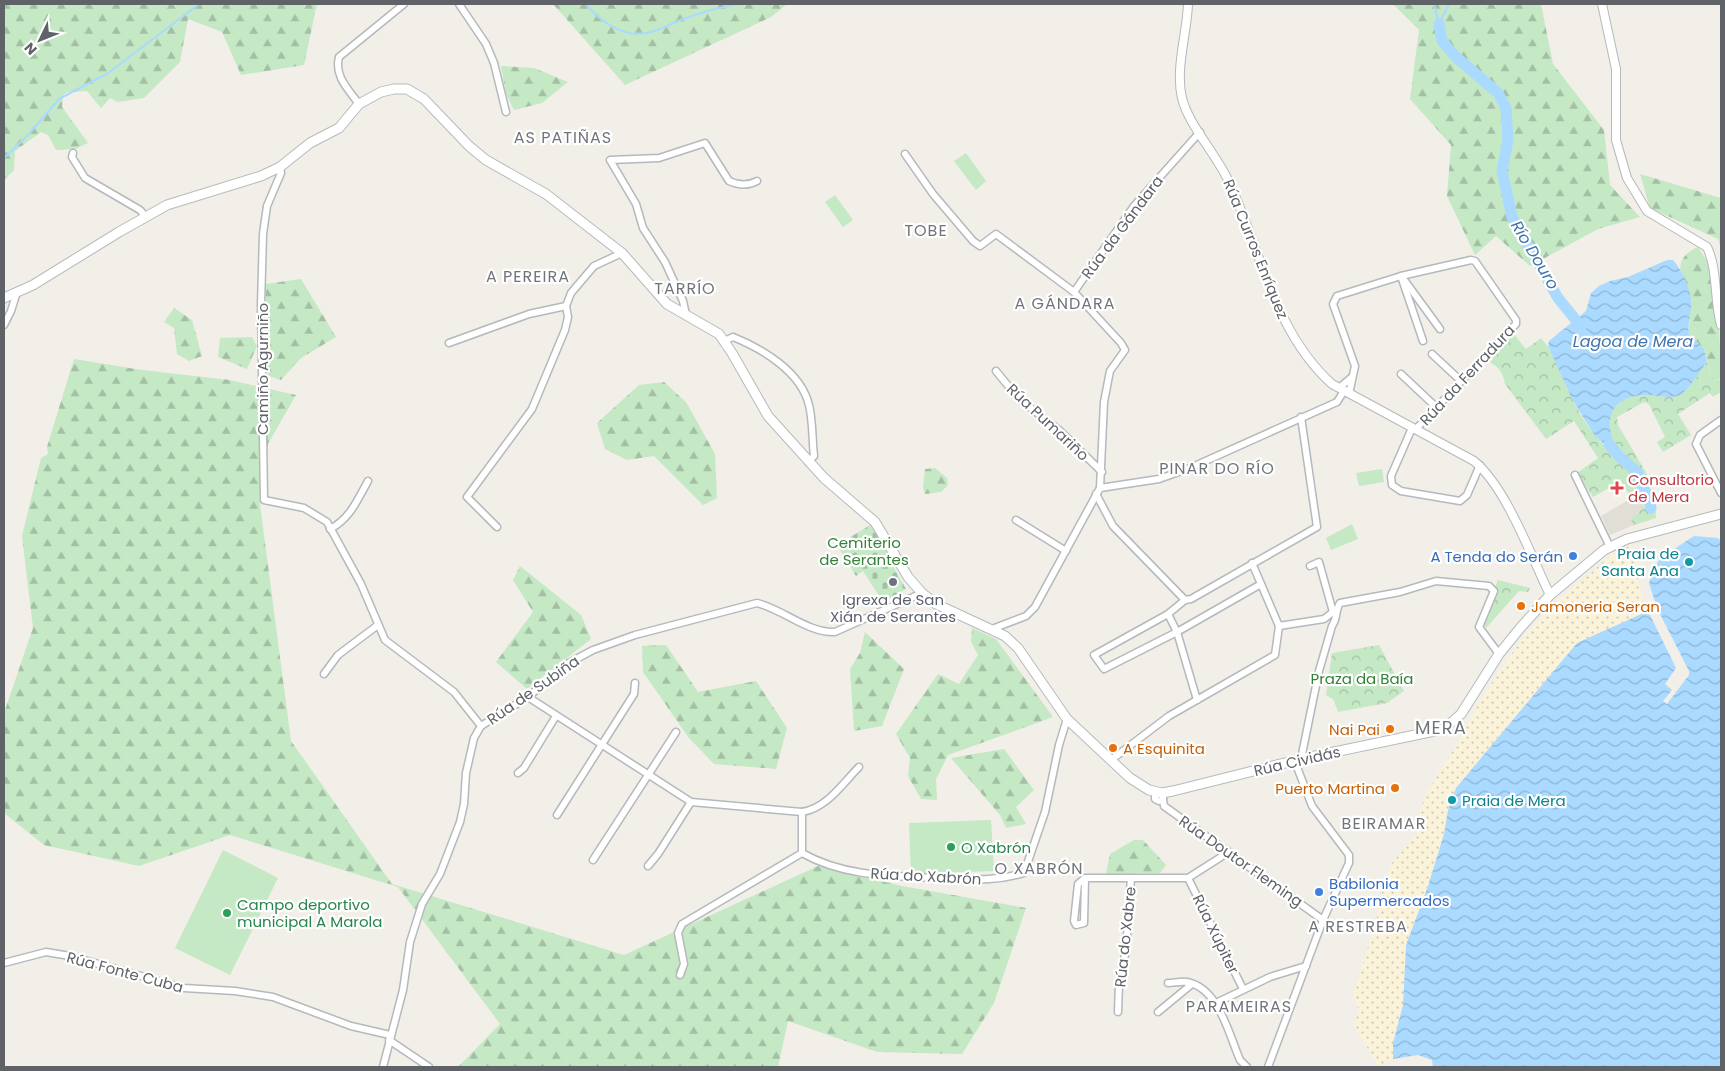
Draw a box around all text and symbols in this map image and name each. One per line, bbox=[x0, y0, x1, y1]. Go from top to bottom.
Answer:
north arrow bbox=[15, 15, 65, 65]
text: N bbox=[20, 38, 41, 60]
district label: AS PATIÑAS bbox=[514, 126, 612, 149]
street label: Rúa da Gándara bbox=[1076, 171, 1168, 283]
street label: Rúa Curros Enríquez bbox=[1218, 176, 1294, 322]
water label: Río Douro bbox=[1505, 216, 1565, 294]
district label: TOBE bbox=[904, 219, 948, 242]
district label: A PEREIRA bbox=[486, 265, 570, 288]
district label: TARRÍO bbox=[654, 277, 716, 300]
district label: A GÁNDARA bbox=[1014, 292, 1116, 315]
street label: Camiño Agurniño bbox=[252, 303, 273, 435]
street label: Rúa da Ferradura bbox=[1415, 320, 1519, 430]
water label: Lagoa de Mera bbox=[1573, 330, 1693, 353]
street label: Rúa Pumariño bbox=[1002, 378, 1094, 466]
district label: PINAR DO RÍO bbox=[1159, 457, 1275, 480]
place label: Consultorio de Mera bbox=[1628, 469, 1714, 507]
marker: Consultorio de Mera bbox=[1610, 481, 1624, 495]
park label: Cemiterio de Serantes bbox=[819, 532, 909, 570]
place label: Praia de Santa Ana bbox=[1601, 543, 1679, 581]
place label: A Tenda do Serán bbox=[1430, 546, 1563, 567]
marker: A Tenda do Serán bbox=[1567, 550, 1579, 562]
marker: Praia de Santa Ana bbox=[1683, 556, 1695, 568]
marker: Igrexa de San Xián de Serantes bbox=[887, 576, 899, 588]
place label: Igrexa de San Xián de Serantes bbox=[830, 589, 956, 627]
place label: Jamoneria Seran bbox=[1531, 596, 1660, 617]
marker: Jamoneria Seran bbox=[1515, 600, 1527, 612]
street label: Rúa de Subiña bbox=[483, 650, 583, 730]
park label: Praza da Baía bbox=[1311, 668, 1413, 689]
district label: MERA bbox=[1415, 715, 1467, 740]
place label: Nai Pai bbox=[1329, 719, 1380, 740]
marker: Nai Pai bbox=[1384, 723, 1396, 735]
place label: A Esquinita bbox=[1123, 738, 1205, 759]
street label: Rúa Cividás bbox=[1252, 741, 1343, 781]
marker: A Esquinita bbox=[1107, 742, 1119, 754]
place label: Puerto Martina bbox=[1275, 778, 1385, 799]
marker: Puerto Martina bbox=[1389, 782, 1401, 794]
place label: Praia de Mera bbox=[1462, 790, 1566, 811]
marker: Praia de Mera bbox=[1446, 794, 1458, 806]
street label: Rúa Doutor Fleming bbox=[1175, 810, 1307, 912]
district label: BEIRAMAR bbox=[1342, 812, 1426, 835]
place label: O Xabrón bbox=[961, 837, 1031, 858]
marker: O Xabrón bbox=[945, 841, 957, 853]
district label: O XABRÓN bbox=[995, 857, 1083, 880]
street label: Rúa do Xabrón bbox=[870, 863, 982, 889]
place label: Babilonia Supermercados bbox=[1329, 873, 1450, 911]
street label: Rúa do Xabre bbox=[1109, 886, 1141, 988]
marker: Babilonia Supermercados bbox=[1313, 886, 1325, 898]
street label: Rúa Xúpiter bbox=[1188, 891, 1244, 978]
place label: Campo deportivo municipal A Marola bbox=[237, 894, 382, 932]
marker: Campo deportivo municipal A Marola bbox=[221, 907, 233, 919]
district label: A RESTREBA bbox=[1308, 915, 1408, 938]
street label: Rúa Fonte Cuba bbox=[64, 946, 186, 998]
district label: PARAMEIRAS bbox=[1186, 995, 1292, 1018]

